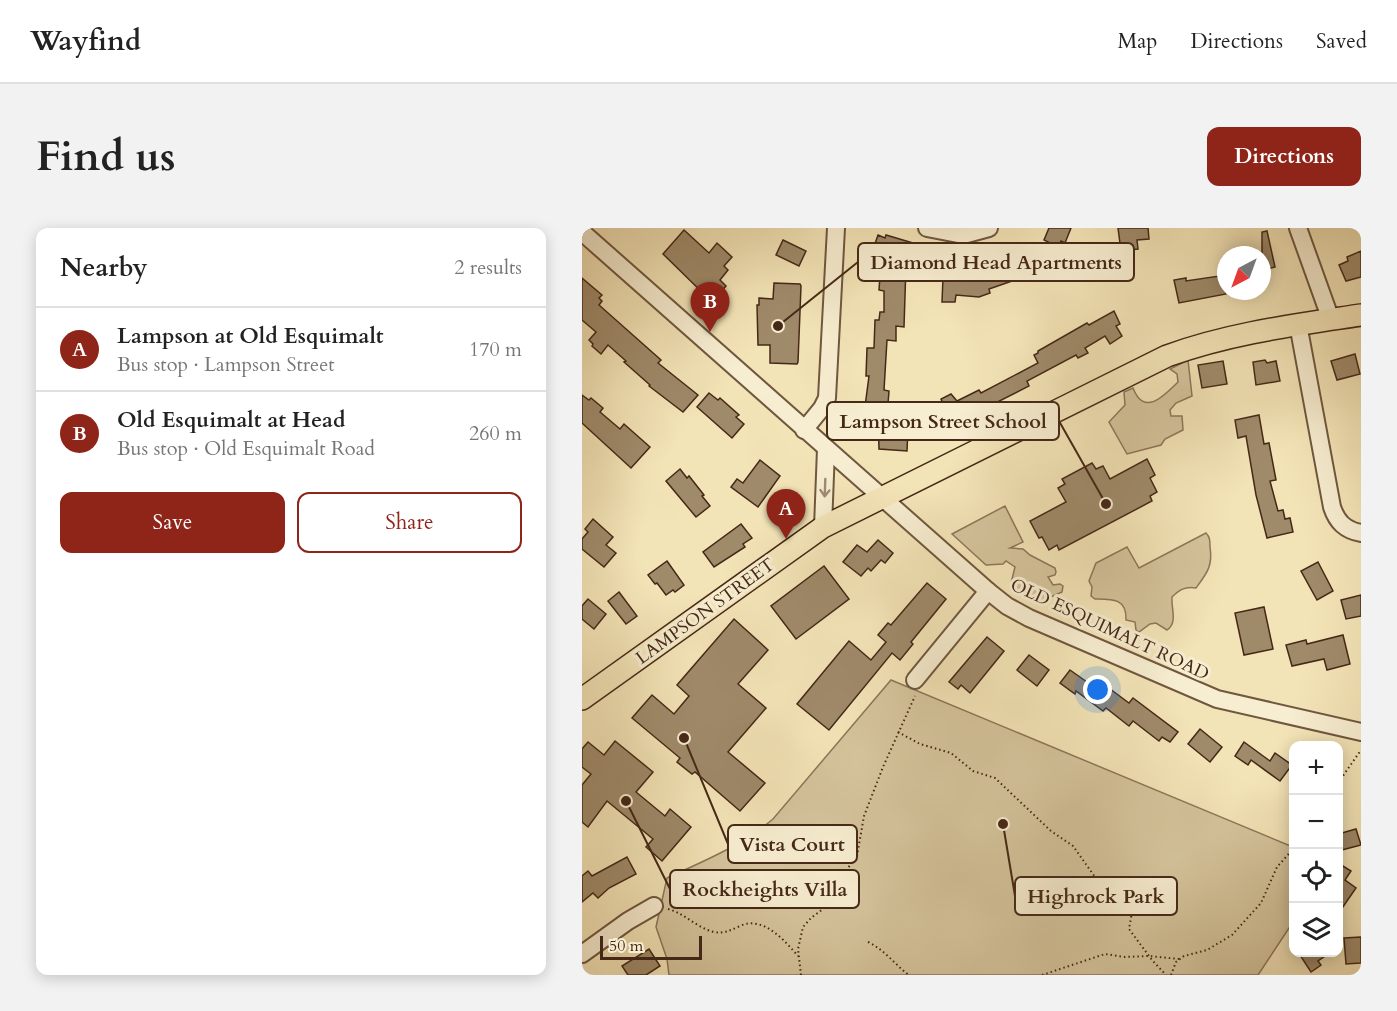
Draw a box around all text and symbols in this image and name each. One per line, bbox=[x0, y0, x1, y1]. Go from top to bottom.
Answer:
text: Wayfind bbox=[30, 22, 141, 60]
text: Map bbox=[1117, 27, 1157, 56]
text: Directions bbox=[1190, 27, 1283, 56]
text: Saved bbox=[1316, 27, 1367, 56]
button: Directions bbox=[1207, 127, 1361, 186]
text: Find us bbox=[36, 128, 176, 185]
callout: Diamond Head Apartments bbox=[858, 243, 1134, 281]
north arrow bbox=[1217, 246, 1271, 300]
text: Diamond Head Apartments bbox=[870, 249, 1122, 276]
text: Nearby bbox=[60, 250, 148, 285]
text: 2 results bbox=[454, 254, 522, 281]
pin: B bbox=[690, 282, 730, 332]
text: Lampson at Old Esquimalt bbox=[117, 321, 384, 351]
text: A bbox=[72, 336, 87, 363]
text: 170 m bbox=[469, 336, 522, 363]
text: Bus stop · Lampson Street bbox=[117, 351, 335, 378]
callout: Lampson Street School bbox=[827, 402, 1059, 440]
text: Old Esquimalt at Head bbox=[117, 405, 346, 435]
text: Lampson Street School bbox=[839, 408, 1047, 435]
text: B bbox=[72, 420, 87, 447]
text: 260 m bbox=[469, 420, 522, 447]
text: Bus stop · Old Esquimalt Road bbox=[117, 435, 375, 462]
one-way arrow bbox=[819, 478, 830, 498]
pin: A bbox=[766, 490, 806, 539]
button: Save bbox=[60, 492, 285, 553]
button: Share bbox=[297, 492, 522, 553]
street label: LAMPSON STREET bbox=[631, 552, 780, 670]
street label: OLD ESQUIMALT ROAD bbox=[1006, 572, 1213, 687]
your location bbox=[1083, 675, 1112, 704]
map controls bbox=[1289, 741, 1343, 957]
button: + bbox=[1289, 741, 1343, 795]
button: − bbox=[1289, 795, 1343, 849]
callout: Vista Court bbox=[728, 825, 857, 863]
text: Vista Court bbox=[739, 831, 845, 858]
button: locate bbox=[1289, 849, 1343, 903]
callout: Rockheights Villa bbox=[670, 870, 859, 908]
text: Rockheights Villa bbox=[683, 876, 847, 903]
callout: Highrock Park bbox=[1015, 877, 1177, 915]
text: Highrock Park bbox=[1027, 883, 1165, 910]
button: layers bbox=[1289, 903, 1343, 957]
scale bar bbox=[600, 933, 702, 960]
text: 50 m bbox=[609, 935, 643, 957]

